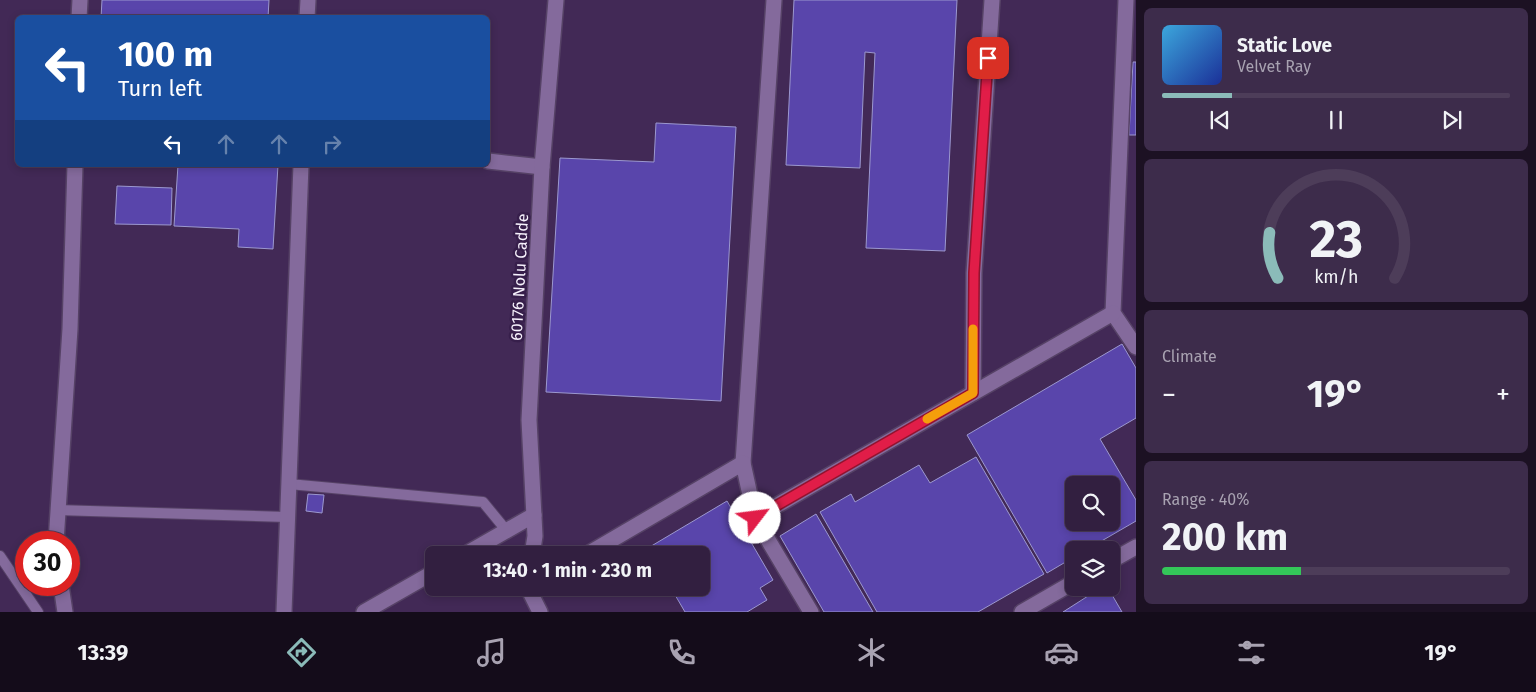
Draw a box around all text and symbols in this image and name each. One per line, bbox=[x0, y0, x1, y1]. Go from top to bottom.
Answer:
text: 100 m bbox=[118, 33, 213, 75]
text: Static Love bbox=[1237, 34, 1332, 57]
icon: left bbox=[35, 35, 100, 100]
pin bbox=[967, 37, 1009, 79]
icon: arrive bbox=[974, 44, 1002, 72]
text: Velvet Ray bbox=[1237, 57, 1311, 76]
text: Turn left bbox=[118, 75, 202, 102]
icon: previous bbox=[1206, 106, 1234, 134]
icon: pause bbox=[1322, 106, 1350, 134]
icon: next bbox=[1438, 106, 1466, 134]
icon: left bbox=[159, 130, 187, 158]
icon: ahead bbox=[212, 130, 240, 158]
icon: ahead bbox=[265, 130, 293, 158]
icon: right bbox=[318, 130, 346, 158]
text: 23 bbox=[1309, 208, 1363, 271]
street label: 60176 Nolu Cadde bbox=[507, 213, 532, 341]
text: km/h bbox=[1314, 266, 1358, 288]
text: Climate bbox=[1162, 347, 1217, 366]
text: 19° bbox=[1307, 371, 1365, 417]
text: − bbox=[1162, 378, 1176, 411]
text: + bbox=[1496, 378, 1510, 411]
map controls bbox=[1065, 476, 1120, 596]
button: search bbox=[1065, 476, 1120, 531]
text: Range · 40% bbox=[1162, 490, 1249, 509]
position arrow bbox=[728, 491, 780, 543]
text: 200 km bbox=[1162, 514, 1288, 560]
speed limit sign: 30 bbox=[15, 531, 80, 596]
button: layers bbox=[1065, 541, 1120, 596]
text: 13:40 · 1 min · 230 m bbox=[483, 559, 652, 582]
icon: directions bbox=[284, 635, 319, 670]
icon: music bbox=[474, 635, 509, 670]
icon: phone bbox=[664, 635, 699, 670]
icon: climate bbox=[854, 635, 889, 670]
icon: car bbox=[1044, 635, 1079, 670]
icon: filters bbox=[1234, 635, 1269, 670]
text: 13:39 bbox=[78, 639, 128, 666]
text: 19° bbox=[1424, 639, 1458, 666]

